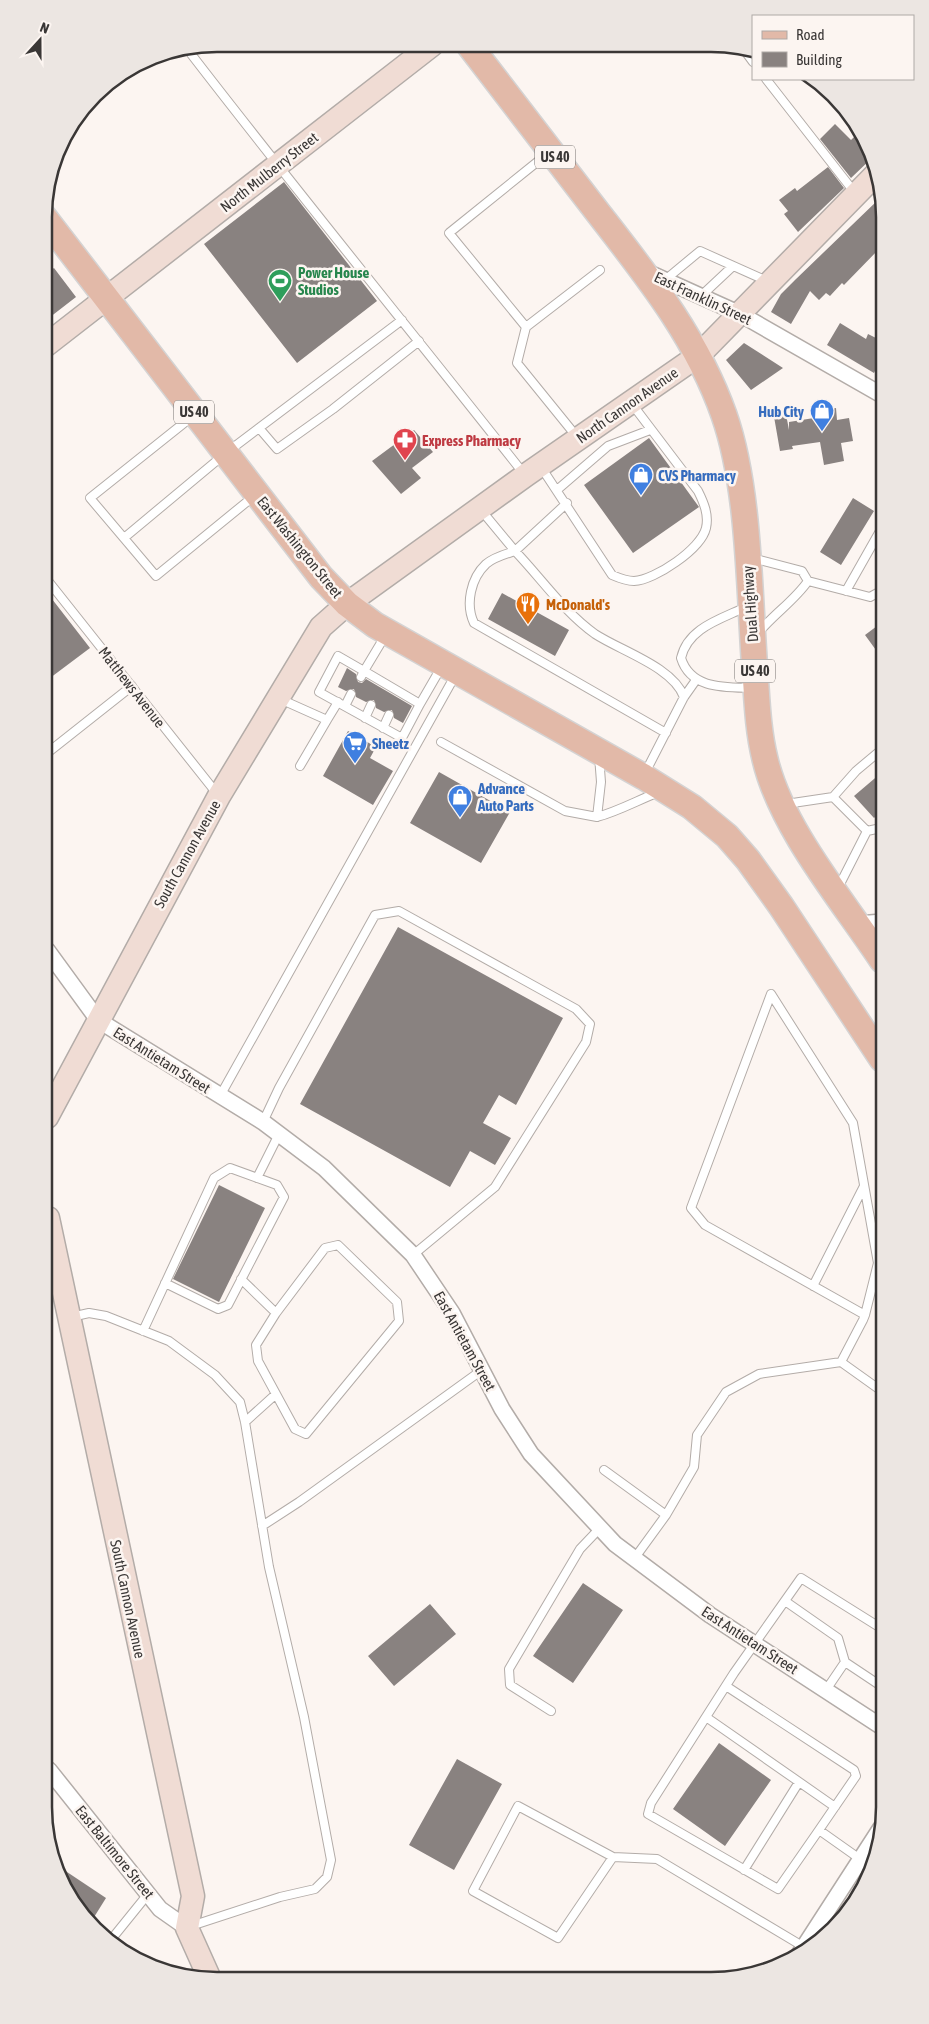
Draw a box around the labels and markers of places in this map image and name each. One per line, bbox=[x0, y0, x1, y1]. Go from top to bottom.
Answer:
place label: Power House Studios bbox=[298, 264, 370, 298]
sports icon: Power House Studios bbox=[267, 268, 293, 302]
shop icon: Hub City bbox=[809, 398, 835, 432]
place label: Hub City bbox=[758, 403, 805, 420]
pharmacy icon: Express Pharmacy bbox=[392, 427, 418, 461]
place label: Express Pharmacy bbox=[422, 432, 522, 449]
shop icon: CVS Pharmacy bbox=[628, 462, 654, 496]
place label: CVS Pharmacy bbox=[658, 467, 737, 484]
restaurant icon: McDonald's bbox=[515, 591, 541, 625]
place label: McDonald's bbox=[546, 596, 611, 613]
supermarket icon: Sheetz bbox=[342, 730, 368, 764]
place label: Sheetz bbox=[372, 735, 409, 752]
place label: Advance Auto Parts bbox=[477, 780, 534, 814]
shop icon: Advance Auto Parts bbox=[447, 784, 473, 818]

